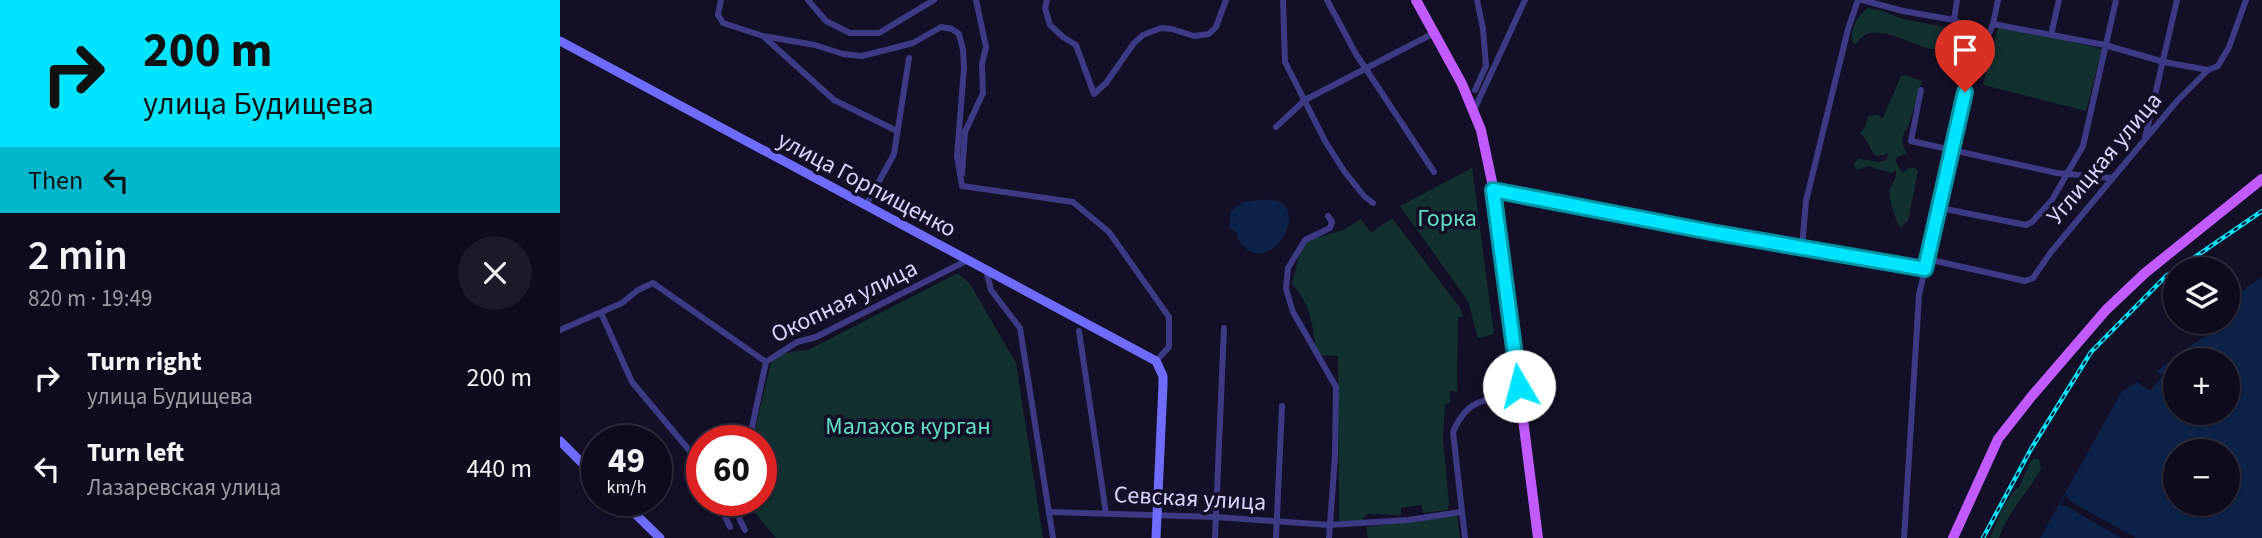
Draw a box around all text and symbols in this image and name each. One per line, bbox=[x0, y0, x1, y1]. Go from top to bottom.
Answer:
text: 200 m bbox=[143, 16, 272, 86]
pin bbox=[1935, 20, 1995, 92]
icon: right bbox=[28, 28, 119, 119]
icon: arrive bbox=[1946, 31, 1984, 69]
text: улица Будищева bbox=[143, 81, 374, 127]
street label: Углицкая улица bbox=[2038, 84, 2170, 232]
street label: улица Горпищенко bbox=[771, 122, 963, 246]
icon: left bbox=[97, 161, 135, 199]
text: Then bbox=[28, 162, 83, 199]
park label: Горка bbox=[1417, 201, 1477, 236]
text: 2 min bbox=[28, 226, 128, 286]
button: close bbox=[458, 236, 532, 310]
street label: Окопная улица bbox=[765, 251, 923, 352]
map controls bbox=[2163, 257, 2240, 516]
button: layers bbox=[2163, 257, 2240, 334]
text: 820 m · 19:49 bbox=[28, 282, 152, 315]
text: Turn right bbox=[87, 343, 202, 380]
button: + bbox=[2163, 348, 2240, 425]
position arrow bbox=[1482, 349, 1556, 423]
icon: right bbox=[28, 359, 66, 397]
text: 200 m bbox=[466, 359, 532, 396]
text: улица Будищева bbox=[87, 380, 253, 413]
park label: Малахов курган bbox=[825, 409, 991, 444]
speed limit sign: 60 bbox=[686, 425, 777, 516]
text: Turn left bbox=[87, 434, 184, 471]
text: 49 bbox=[608, 436, 645, 486]
button: − bbox=[2163, 439, 2240, 516]
icon: left bbox=[28, 450, 66, 488]
text: 440 m bbox=[466, 450, 532, 487]
text: Лазаревская улица bbox=[87, 471, 281, 504]
text: km/h bbox=[607, 475, 646, 500]
street label: Севская улица bbox=[1113, 477, 1267, 520]

